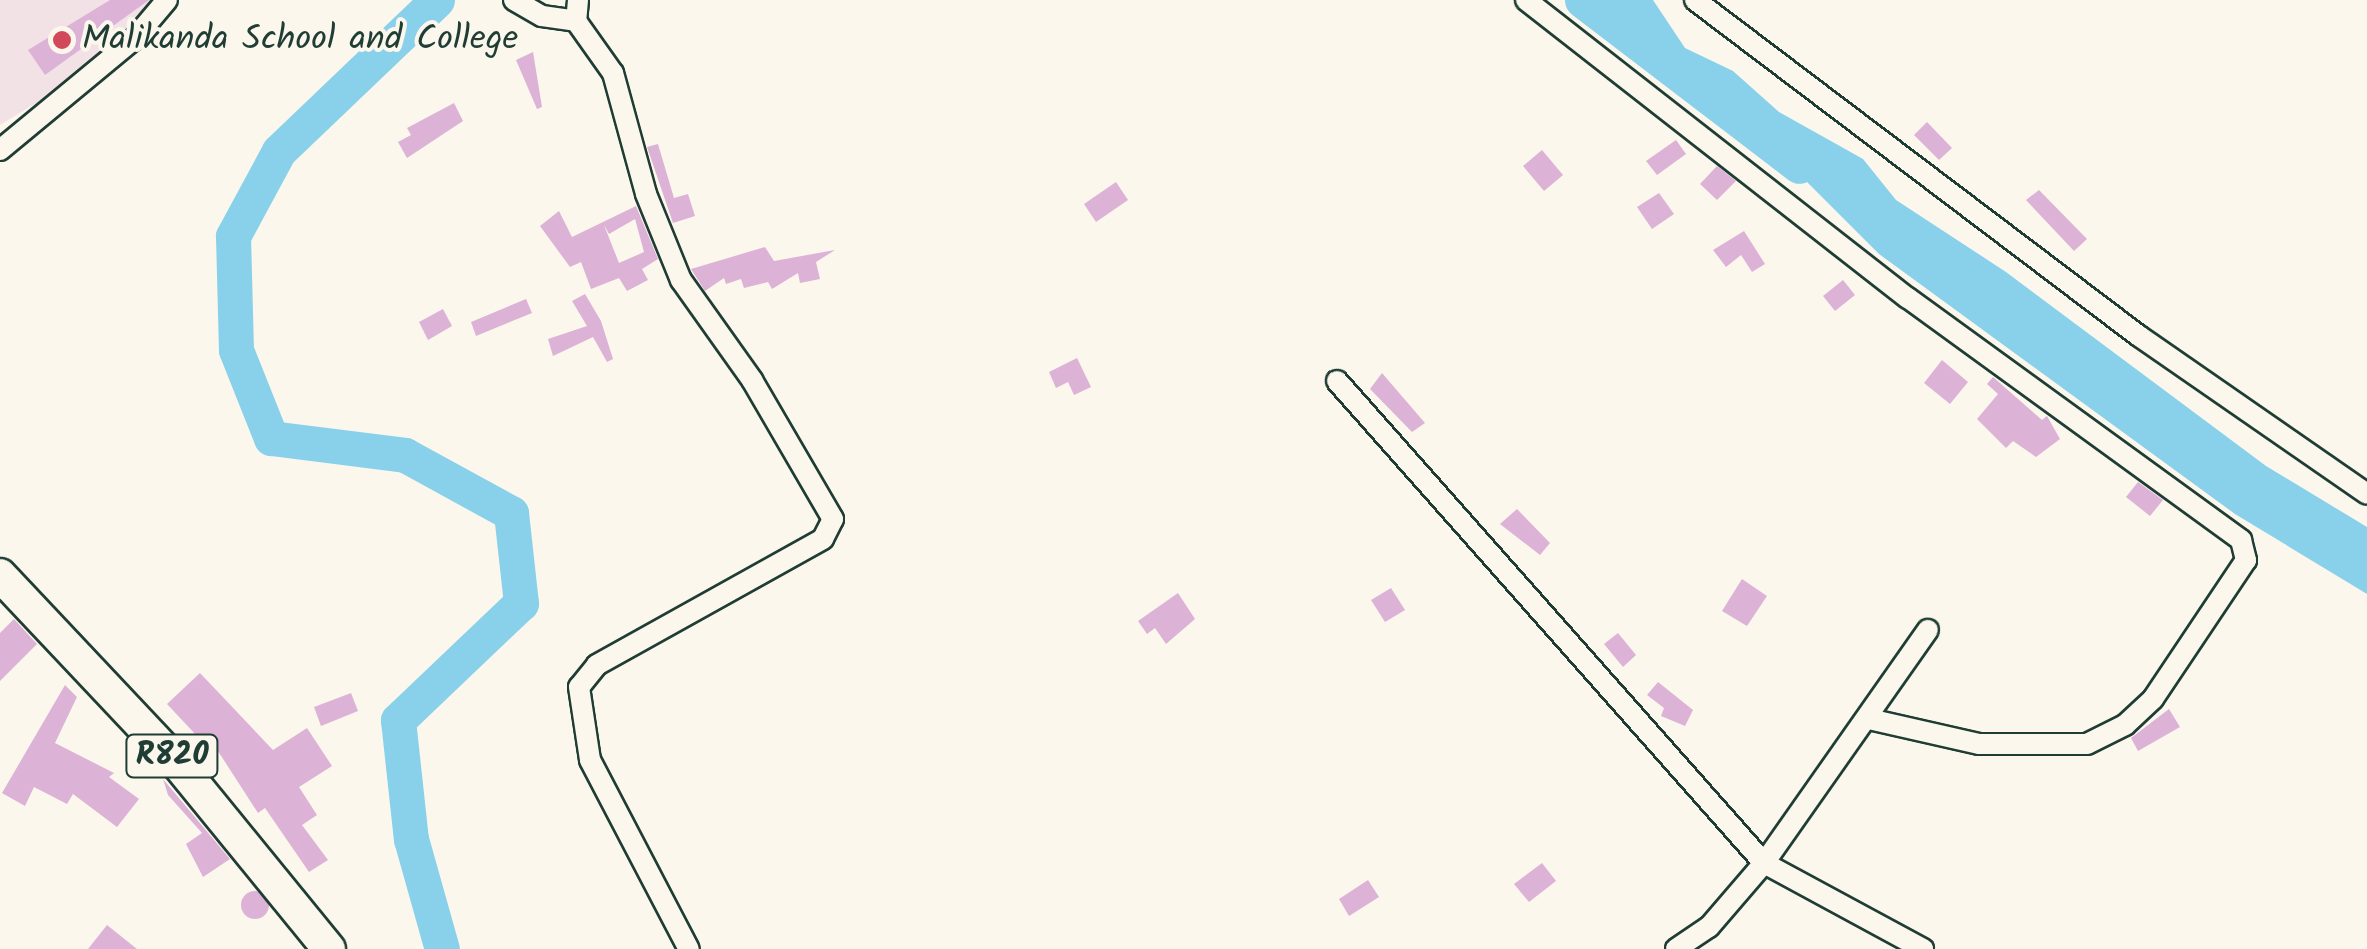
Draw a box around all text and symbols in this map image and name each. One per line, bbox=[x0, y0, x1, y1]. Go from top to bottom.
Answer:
place label: Malikanda School and College bbox=[82, 19, 518, 61]
marker: Malikanda School and College bbox=[51, 29, 73, 51]
road number: R820 bbox=[124, 729, 220, 783]

